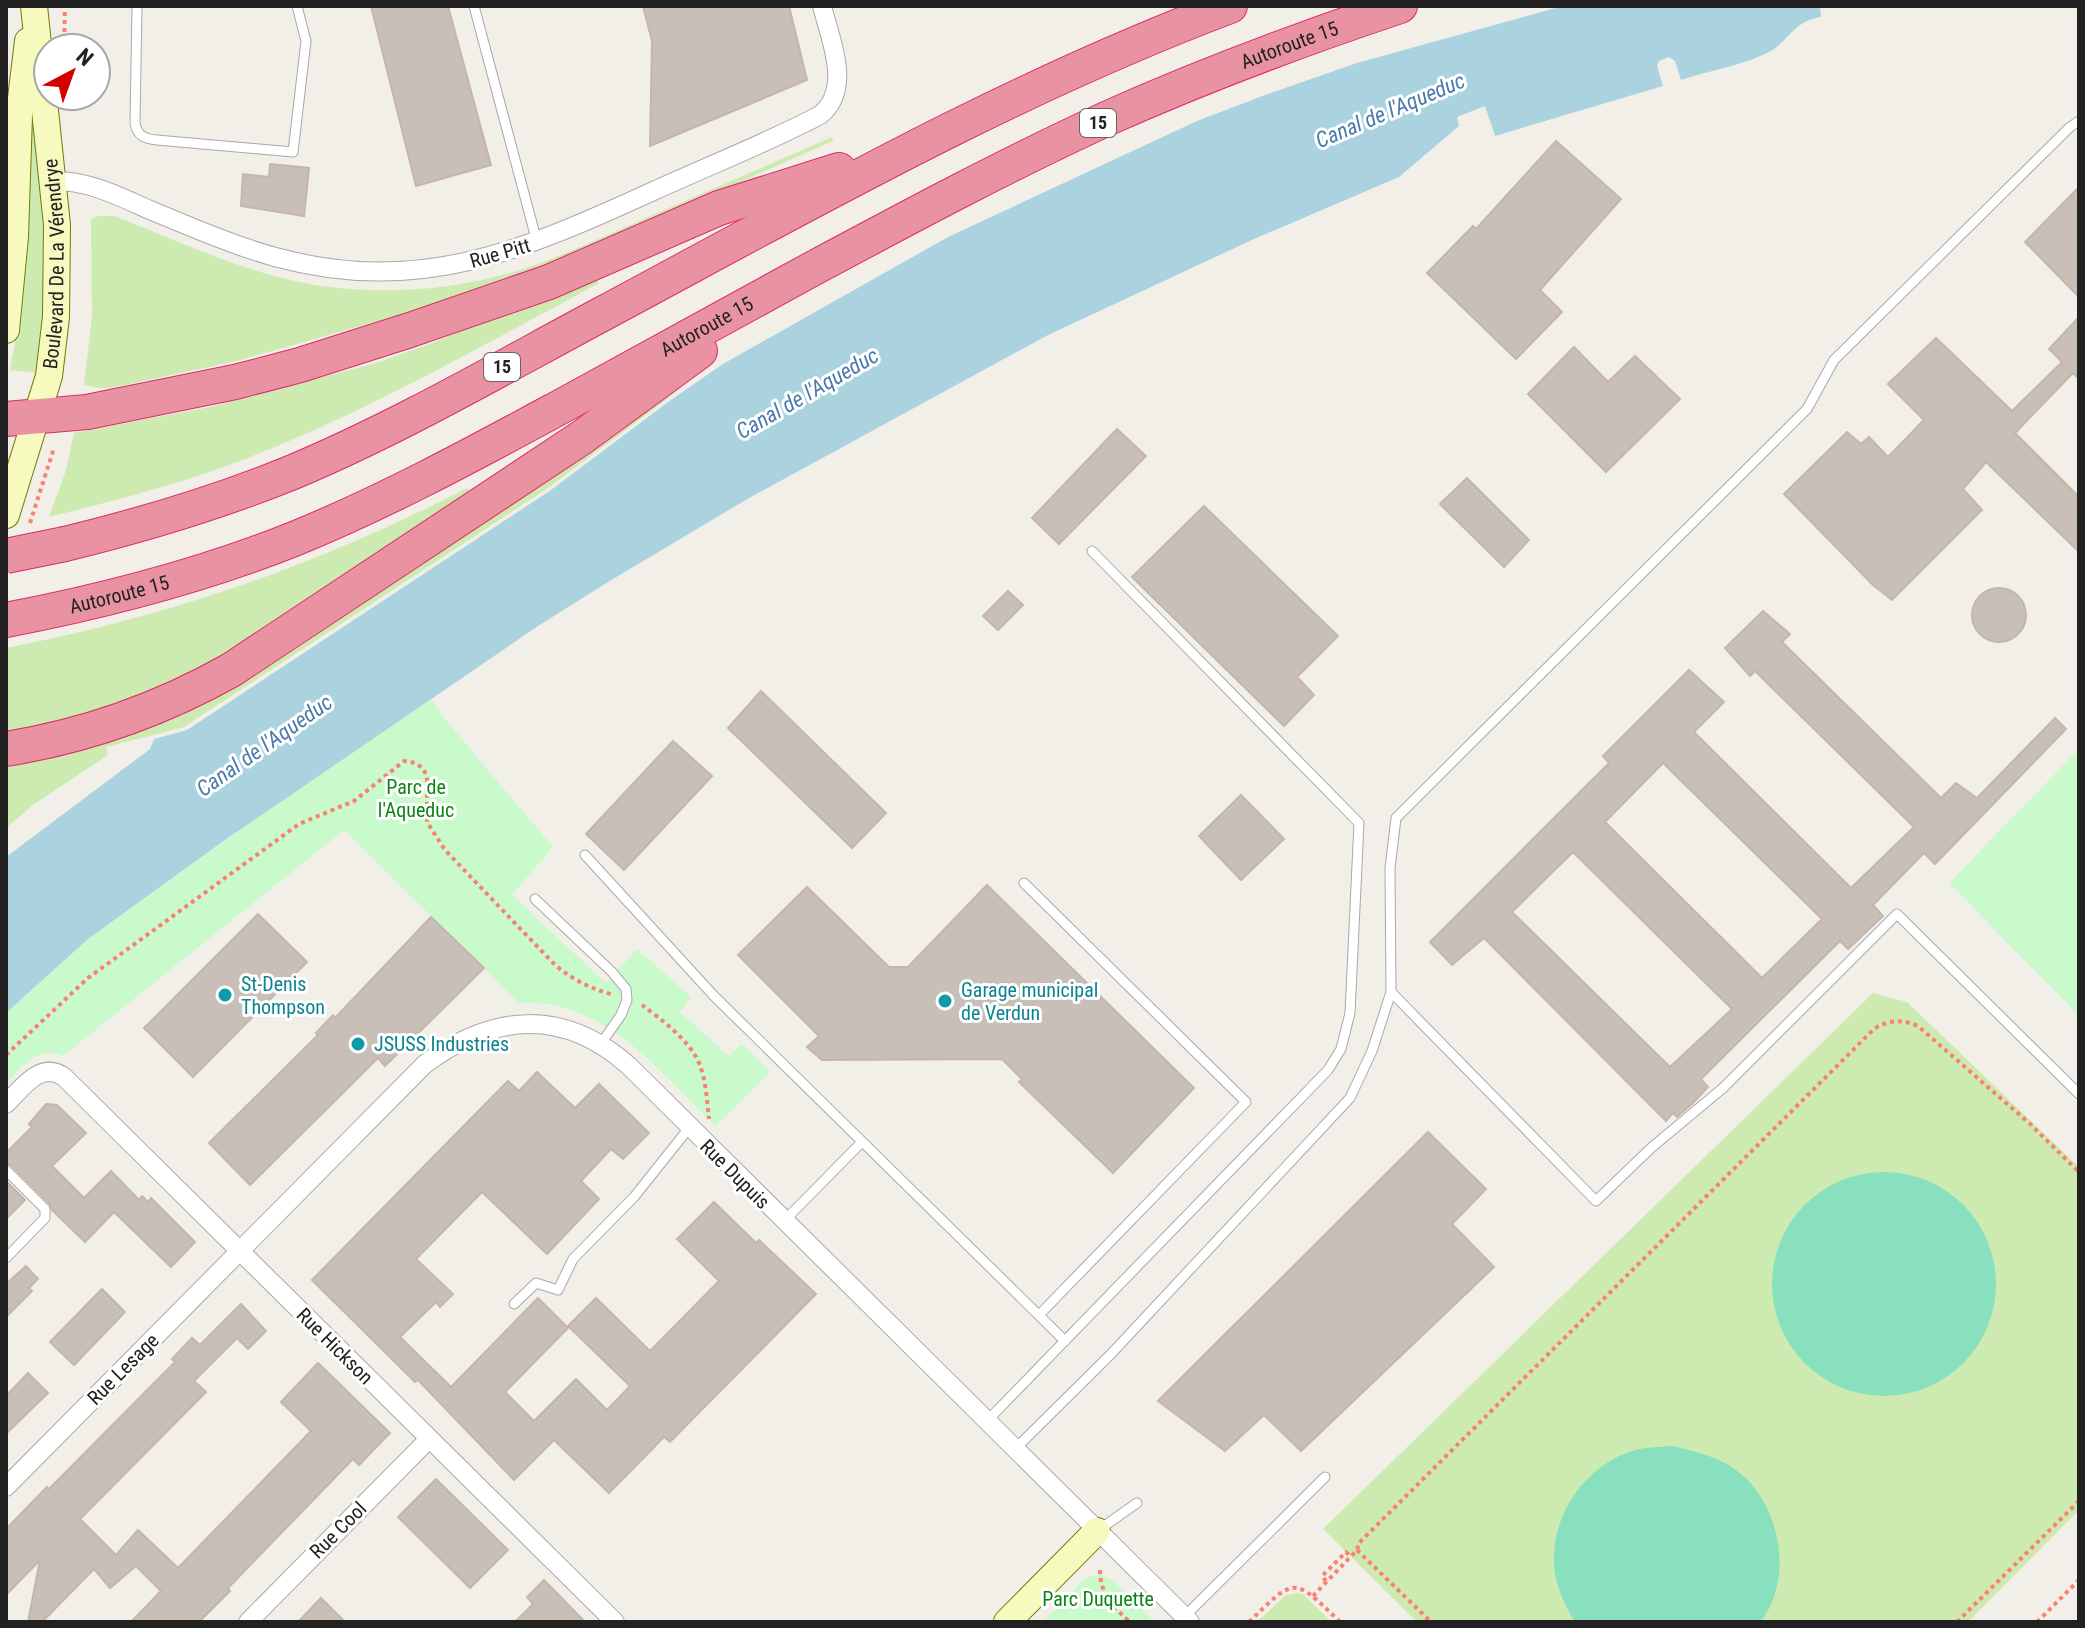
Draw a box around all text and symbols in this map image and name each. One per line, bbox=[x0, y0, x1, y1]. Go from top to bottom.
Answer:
street label: Autoroute 15 bbox=[1237, 16, 1342, 74]
north arrow bbox=[32, 32, 112, 112]
text: N bbox=[72, 43, 98, 71]
water label: Canal de l'Aqueduc bbox=[1312, 68, 1469, 153]
road number: 15 bbox=[1080, 109, 1116, 137]
street label: Boulevard De La Vérendrye bbox=[38, 158, 69, 370]
street label: Rue Pitt bbox=[467, 233, 533, 273]
street label: Autoroute 15 bbox=[656, 291, 757, 362]
water label: Canal de l'Aqueduc bbox=[732, 343, 883, 444]
road number: 15 bbox=[484, 353, 520, 381]
street label: Autoroute 15 bbox=[67, 570, 172, 619]
water label: Canal de l'Aqueduc bbox=[192, 689, 337, 801]
park label: Parc de l'Aqueduc bbox=[378, 775, 454, 822]
place label: St-Denis Thompson bbox=[241, 972, 325, 1019]
place label: Garage municipal de Verdun bbox=[961, 978, 1098, 1025]
marker: St-Denis Thompson bbox=[216, 986, 234, 1004]
marker: Garage municipal de Verdun bbox=[936, 992, 954, 1010]
place label: JSUSS Industries bbox=[374, 1032, 509, 1056]
marker: JSUSS Industries bbox=[349, 1035, 367, 1053]
street label: Rue Dupuis bbox=[695, 1134, 775, 1214]
street label: Rue Hickson bbox=[292, 1303, 378, 1389]
street label: Rue Lesage bbox=[82, 1328, 164, 1410]
street label: Rue Cool bbox=[305, 1497, 371, 1563]
park label: Parc Duquette bbox=[1042, 1587, 1154, 1611]

